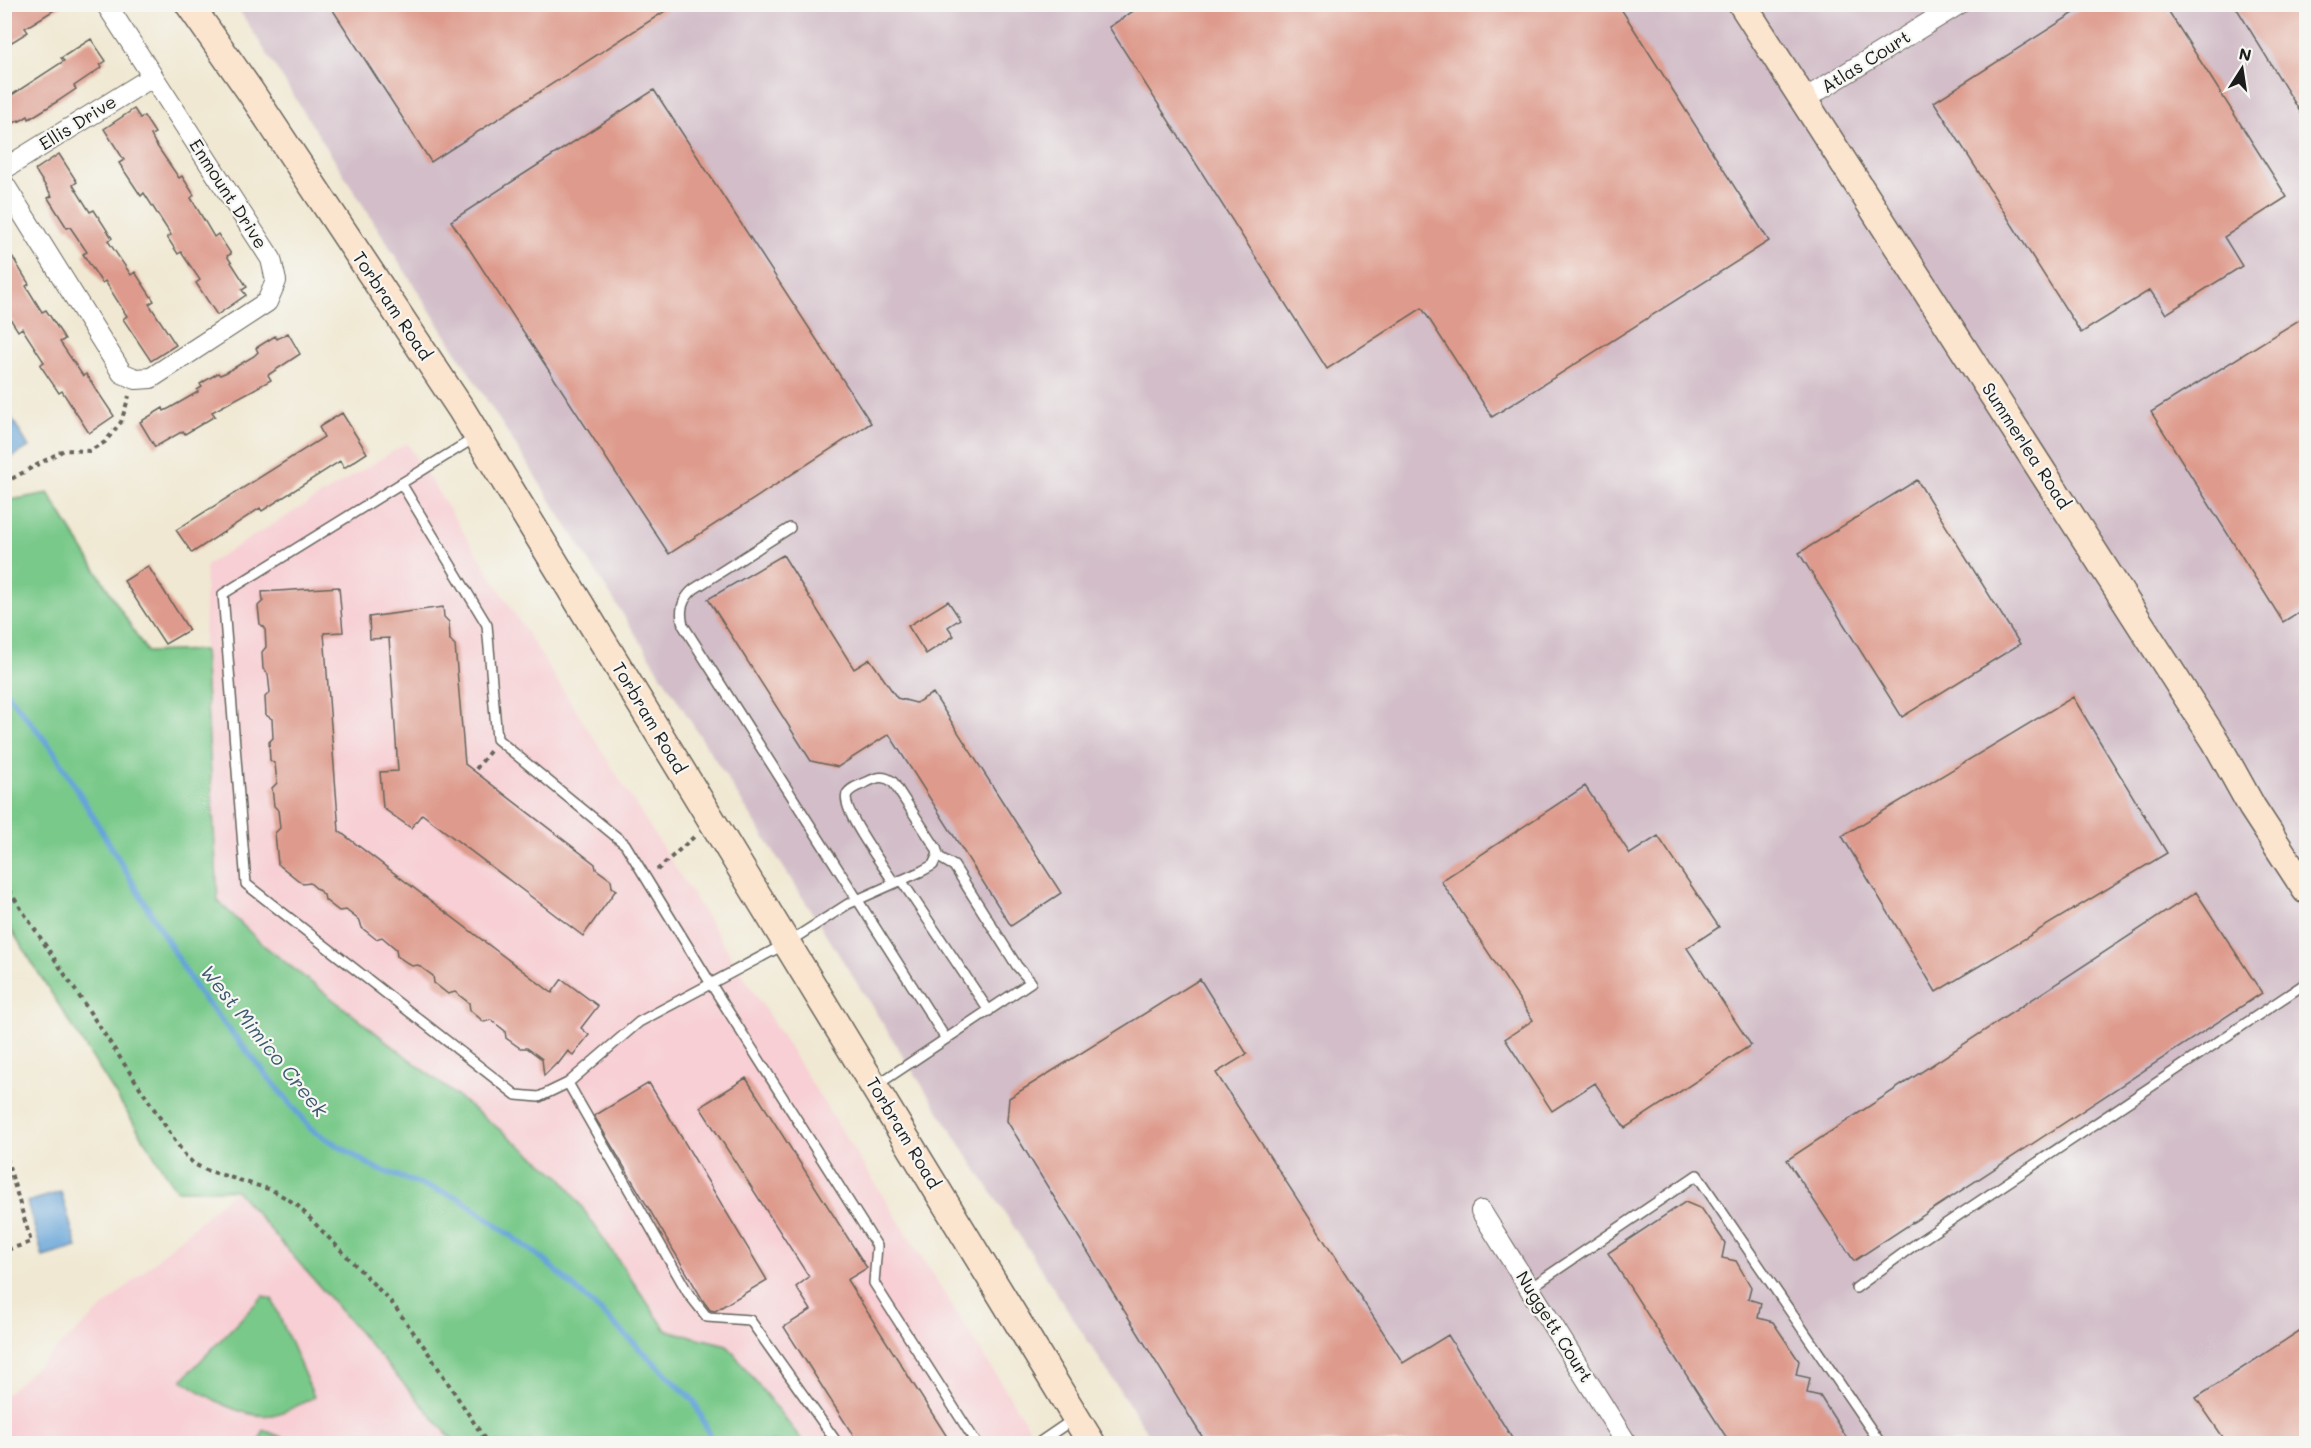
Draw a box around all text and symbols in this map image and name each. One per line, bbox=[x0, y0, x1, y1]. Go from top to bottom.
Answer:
street label: Atlas Court bbox=[1816, 24, 1915, 98]
north arrow bbox=[2212, 39, 2272, 99]
text: N bbox=[2237, 42, 2253, 65]
street label: Ellis Drive bbox=[34, 89, 121, 155]
street label: Enmount Drive bbox=[184, 134, 273, 253]
street label: Torbram Road bbox=[348, 246, 438, 365]
street label: Summerlea Road bbox=[1977, 378, 2077, 513]
street label: Torbram Road bbox=[607, 657, 693, 778]
water label: West Mimico Creek bbox=[195, 959, 334, 1122]
street label: Torbram Road bbox=[861, 1072, 947, 1193]
street label: Nuggett Court bbox=[1511, 1266, 1599, 1387]

